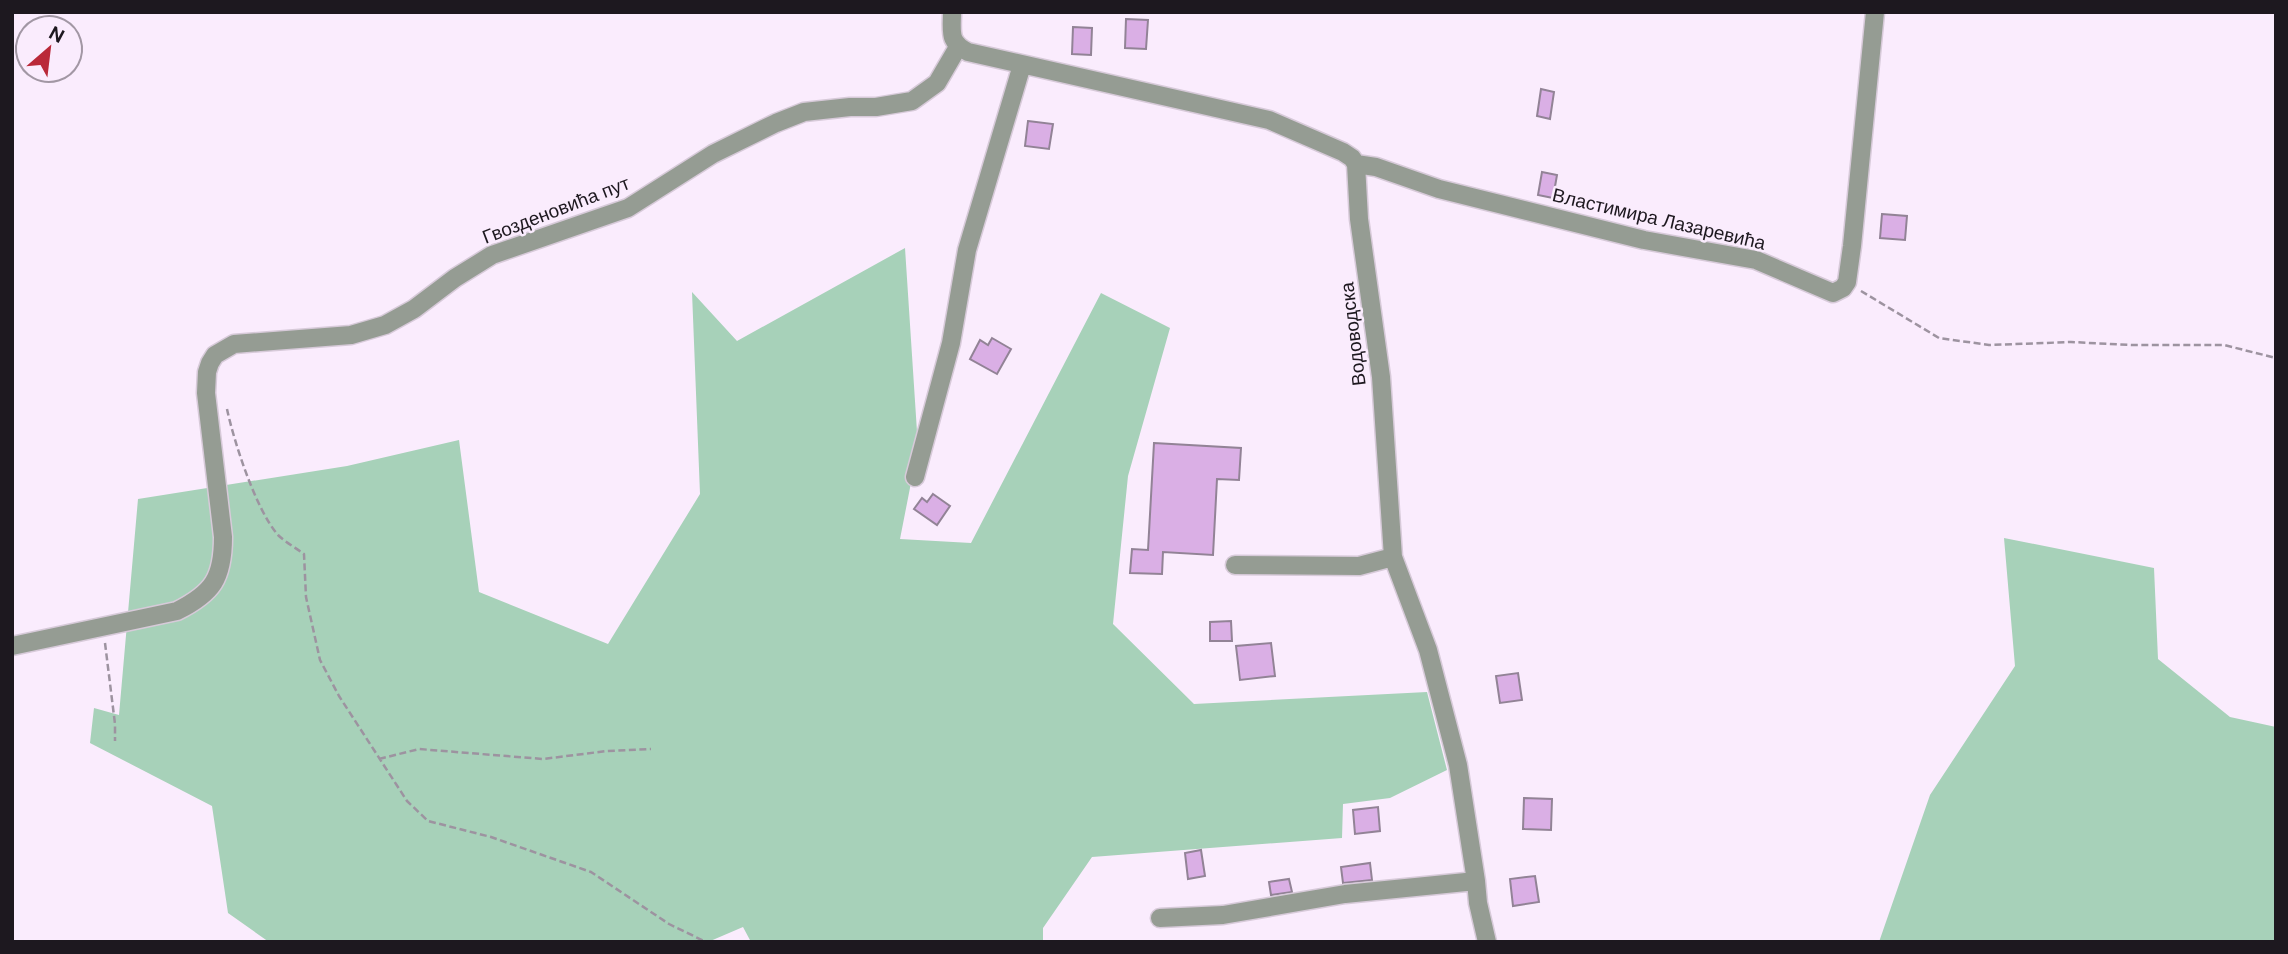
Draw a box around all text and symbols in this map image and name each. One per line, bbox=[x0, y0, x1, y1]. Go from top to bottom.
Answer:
north arrow bbox=[14, 14, 84, 84]
text: N bbox=[45, 20, 69, 49]
street label: Гвозденовића пут bbox=[479, 170, 634, 250]
street label: Властимира Лазаревића bbox=[1550, 182, 1768, 256]
street label: Водоводска bbox=[1334, 280, 1372, 387]

